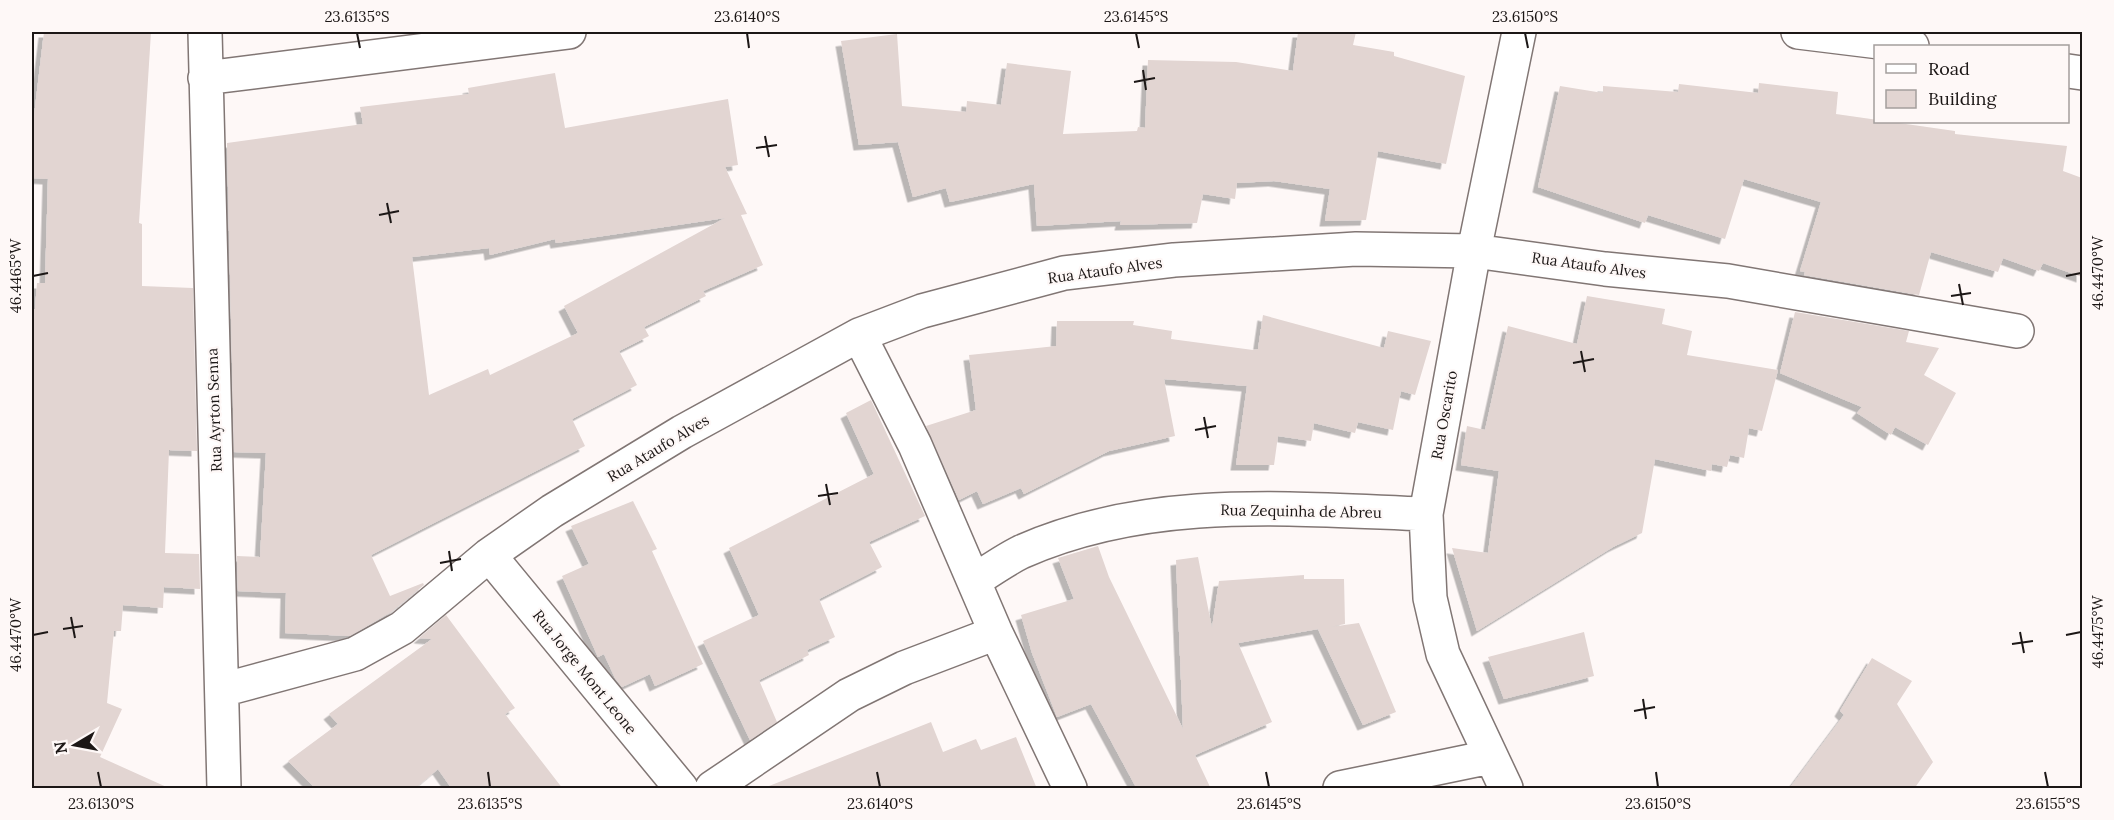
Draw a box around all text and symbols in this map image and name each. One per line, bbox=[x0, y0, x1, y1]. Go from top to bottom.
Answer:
text: 23.6135°S bbox=[325, 7, 389, 26]
text: 23.6140°S bbox=[714, 7, 780, 26]
text: 23.6145°S bbox=[1104, 7, 1168, 26]
text: 23.6150°S bbox=[1492, 7, 1558, 26]
legend bbox=[1874, 45, 2069, 123]
text: Road bbox=[1928, 57, 1970, 80]
text: Building bbox=[1928, 87, 1998, 110]
text: 46.4470°W bbox=[2088, 235, 2107, 310]
text: 46.4465°W bbox=[6, 238, 25, 313]
street label: Rua Ataufo Alves bbox=[1531, 248, 1648, 282]
street label: Rua Ataufo Alves bbox=[1047, 253, 1164, 287]
street label: Rua Ayrton Senna bbox=[202, 347, 226, 472]
street label: Rua Oscarito bbox=[1427, 369, 1461, 461]
street label: Rua Ataufo Alves bbox=[604, 410, 712, 486]
street label: Rua Zequinha de Abreu bbox=[1220, 500, 1382, 522]
text: 46.4475°W bbox=[2088, 595, 2107, 668]
text: 46.4470°W bbox=[6, 597, 25, 672]
street label: Rua Jorge Mont Leone bbox=[529, 606, 641, 738]
north arrow bbox=[45, 715, 105, 775]
text: N bbox=[49, 740, 71, 755]
text: 23.6130°S bbox=[68, 794, 134, 813]
text: 23.6135°S bbox=[458, 794, 522, 813]
text: 23.6140°S bbox=[847, 794, 913, 813]
text: 23.6145°S bbox=[1237, 794, 1301, 813]
text: 23.6150°S bbox=[1625, 794, 1691, 813]
text: 23.6155°S bbox=[2016, 794, 2080, 813]

